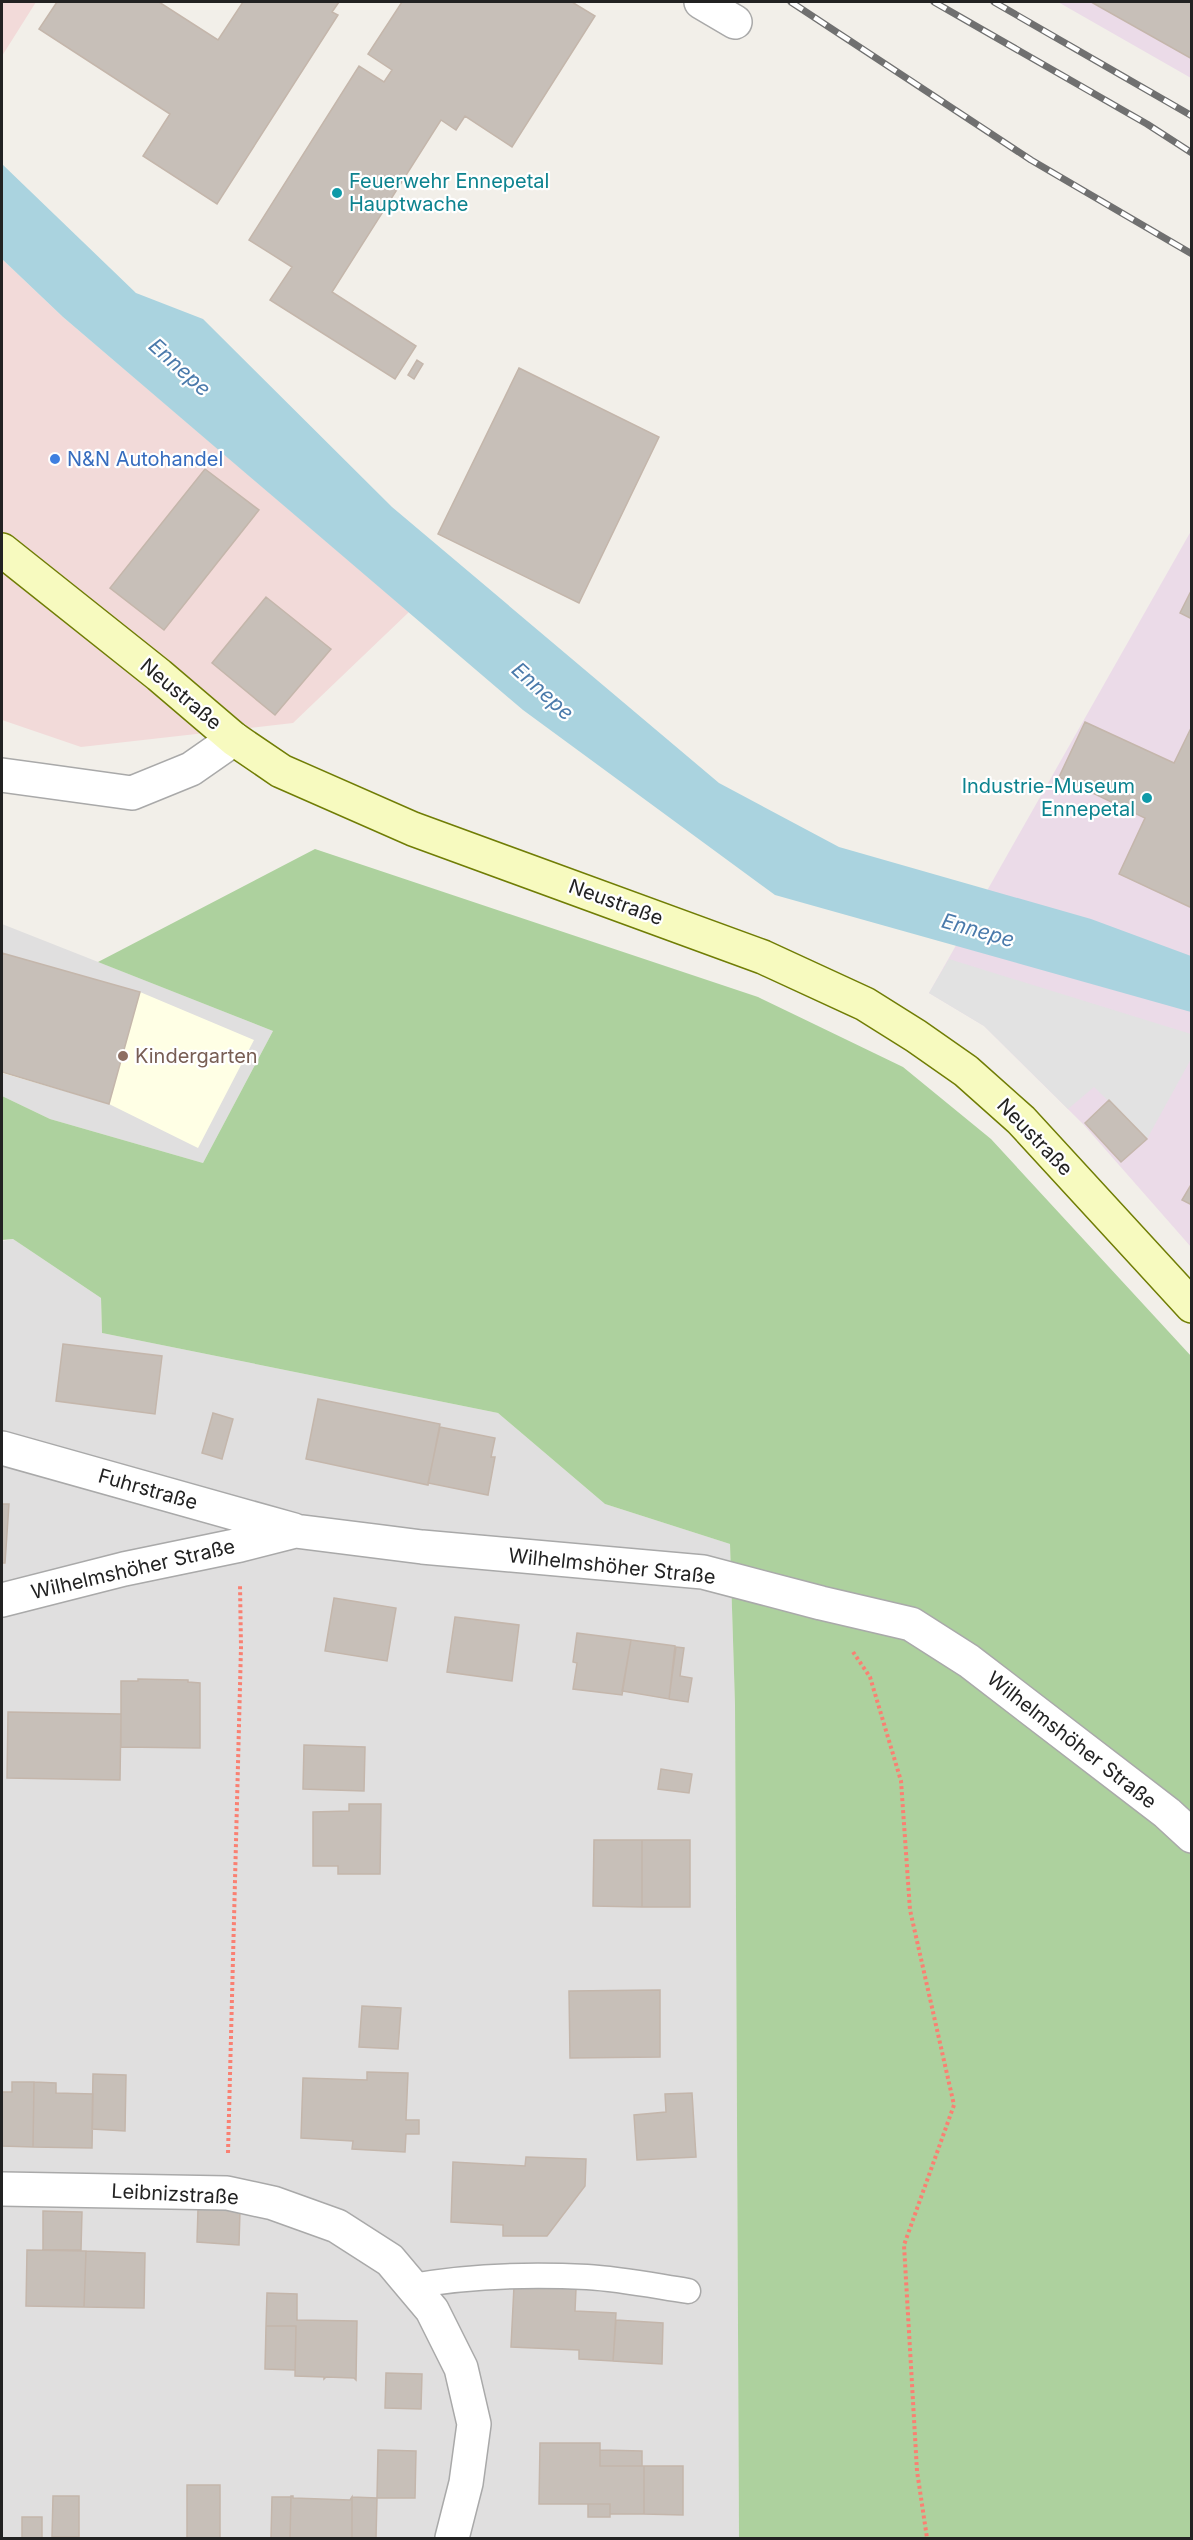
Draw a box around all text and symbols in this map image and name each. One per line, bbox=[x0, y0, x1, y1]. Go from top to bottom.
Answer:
place label: Feuerwehr Ennepetal Hauptwache bbox=[349, 169, 549, 216]
marker: Feuerwehr Ennepetal Hauptwache bbox=[330, 186, 344, 200]
water label: Ennepe bbox=[144, 333, 216, 401]
place label: N&N Autohandel bbox=[67, 447, 223, 471]
marker: N&N Autohandel bbox=[48, 452, 62, 466]
street label: Neustraße bbox=[136, 653, 226, 735]
water label: Ennepe bbox=[507, 657, 579, 725]
place label: Industrie-Museum Ennepetal bbox=[962, 774, 1135, 821]
marker: Industrie-Museum Ennepetal bbox=[1140, 791, 1154, 805]
street label: Neustraße bbox=[566, 874, 666, 930]
water label: Ennepe bbox=[939, 908, 1017, 952]
place label: Kindergarten bbox=[135, 1044, 258, 1068]
marker: Kindergarten bbox=[116, 1049, 130, 1063]
street label: Neustraße bbox=[992, 1093, 1078, 1181]
street label: Fuhrstraße bbox=[96, 1463, 200, 1515]
street label: Wilhelmshöher Straße bbox=[29, 1534, 237, 1604]
street label: Wilhelmshöher Straße bbox=[507, 1543, 717, 1589]
street label: Wilhelmshöher Straße bbox=[983, 1666, 1161, 1814]
street label: Leibnizstraße bbox=[111, 2179, 239, 2209]

